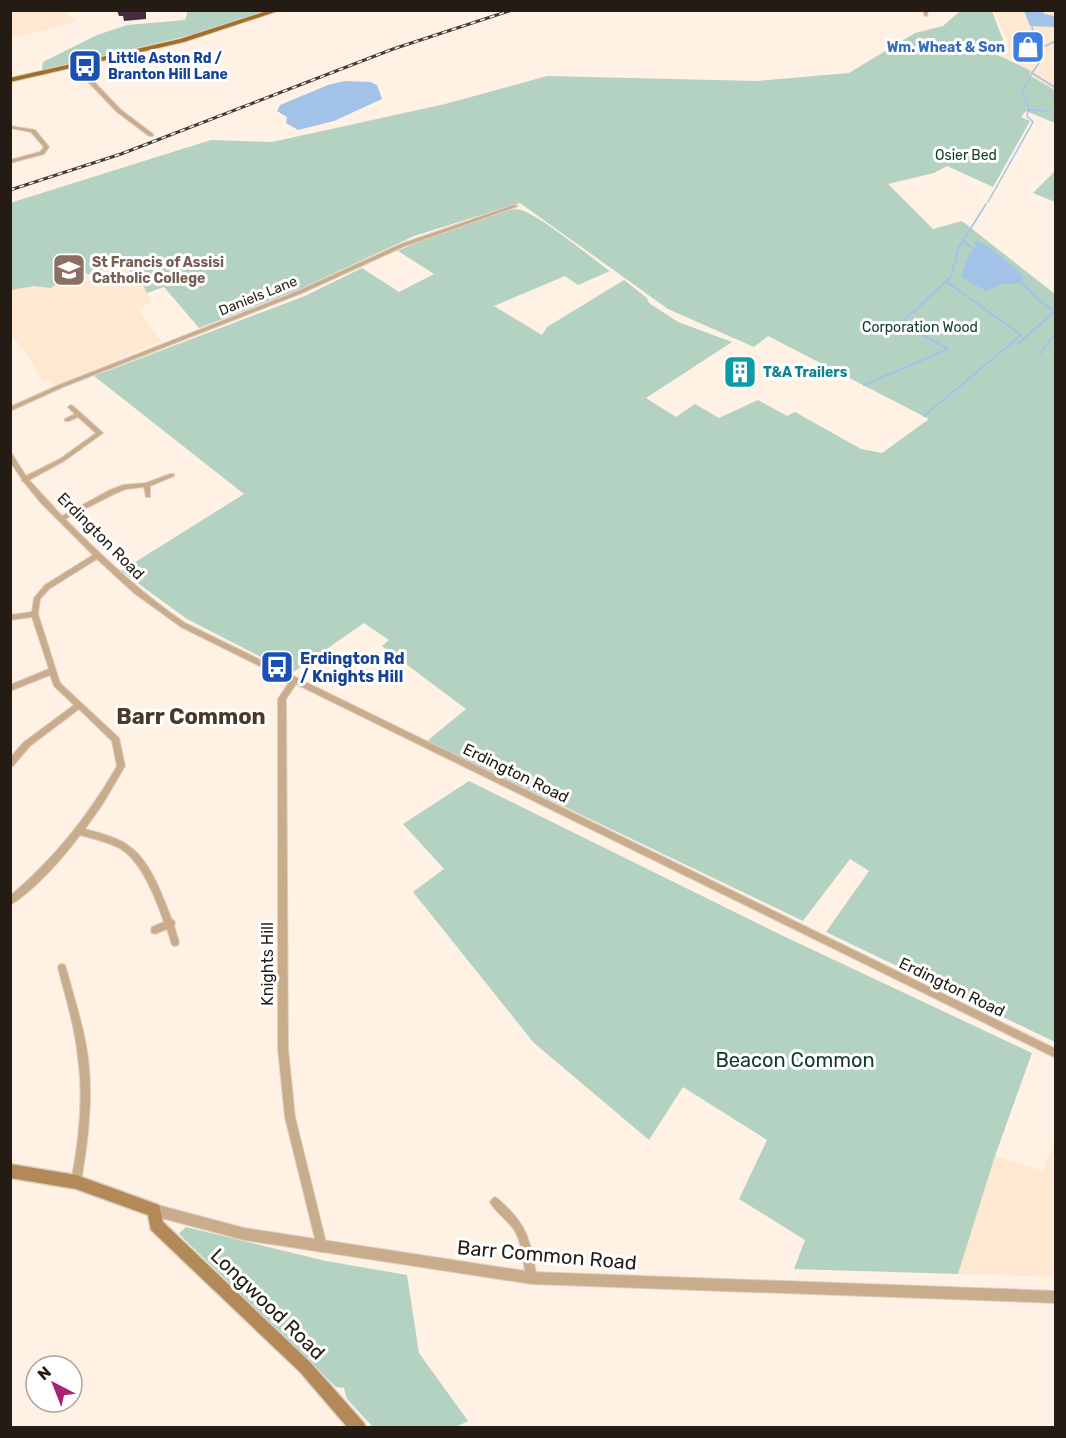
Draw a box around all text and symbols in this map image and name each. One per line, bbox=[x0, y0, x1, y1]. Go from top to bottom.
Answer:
shop icon: Wm. Wheat & Son bbox=[1010, 29, 1046, 65]
place label: Wm. Wheat & Son bbox=[887, 39, 1005, 56]
bus stop icon: Little Aston Rd / Branton Hill Lane bbox=[67, 48, 103, 84]
place label: Little Aston Rd / Branton Hill Lane bbox=[108, 50, 228, 83]
park label: Osier Bed bbox=[935, 147, 997, 164]
school or university icon: St Francis of Assisi Catholic College bbox=[51, 252, 87, 288]
place label: St Francis of Assisi Catholic College bbox=[92, 254, 224, 287]
street label: Daniels Lane bbox=[216, 273, 300, 319]
park label: Corporation Wood bbox=[862, 319, 978, 336]
building icon: T&A Trailers bbox=[722, 354, 758, 390]
place label: T&A Trailers bbox=[763, 364, 848, 381]
street label: Erdington Road bbox=[54, 489, 148, 583]
bus stop icon: Erdington Rd / Knights Hill bbox=[259, 649, 295, 685]
place label: Erdington Rd / Knights Hill bbox=[300, 649, 405, 686]
district label: Barr Common bbox=[116, 703, 266, 730]
street label: Erdington Road bbox=[460, 739, 572, 807]
street label: Knights Hill bbox=[258, 922, 277, 1006]
street label: Erdington Road bbox=[896, 953, 1008, 1021]
park label: Beacon Common bbox=[715, 1048, 875, 1072]
street label: Barr Common Road bbox=[456, 1235, 638, 1275]
street label: Longwood Road bbox=[206, 1243, 330, 1365]
north arrow bbox=[24, 1354, 84, 1414]
text: N bbox=[34, 1362, 55, 1384]

